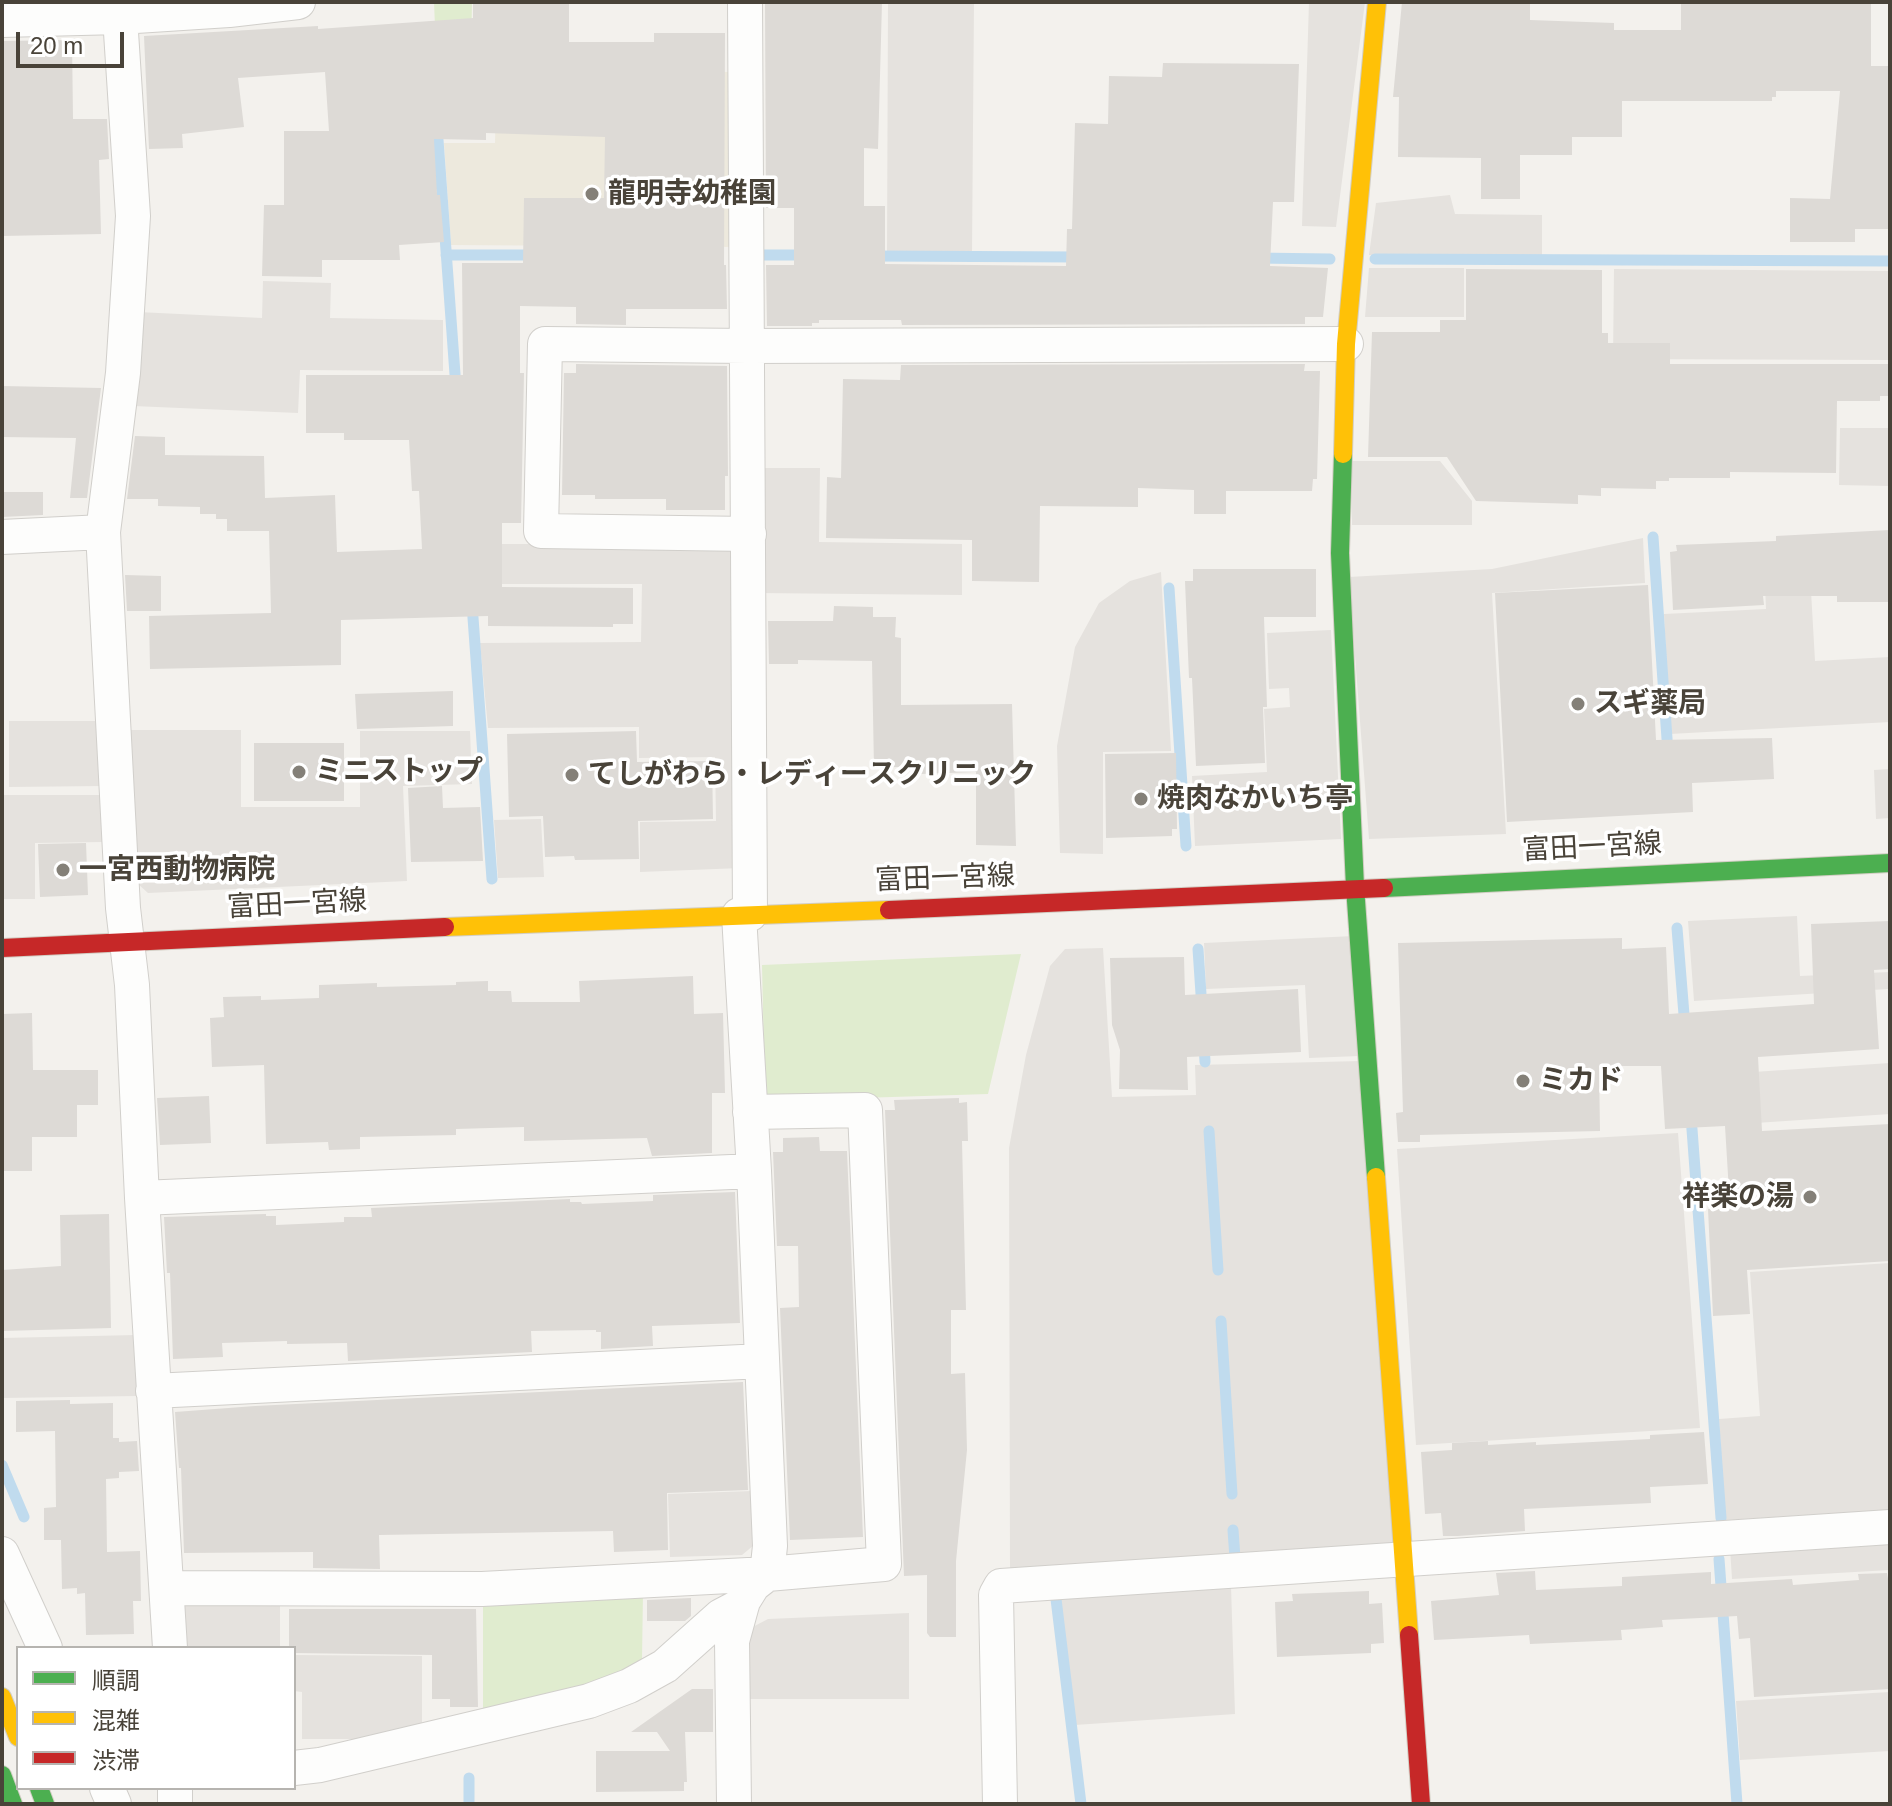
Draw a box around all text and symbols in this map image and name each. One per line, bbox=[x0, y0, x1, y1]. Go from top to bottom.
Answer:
scale bar bbox=[20, 16, 128, 66]
text: 20 m bbox=[30, 32, 83, 59]
place label: 龍明寺幼稚園 bbox=[608, 177, 776, 211]
marker: 龍明寺幼稚園 bbox=[583, 185, 601, 203]
place label: スギ薬局 bbox=[1594, 687, 1706, 721]
marker: スギ薬局 bbox=[1569, 695, 1587, 713]
place label: ミニストップ bbox=[315, 755, 483, 789]
place label: てしがわら・レディースクリニック bbox=[588, 758, 1036, 792]
marker: ミニストップ bbox=[290, 763, 308, 781]
marker: てしがわら・レディースクリニック bbox=[563, 766, 581, 784]
place label: 焼肉なかいち亭 bbox=[1157, 782, 1353, 816]
marker: 焼肉なかいち亭 bbox=[1132, 790, 1150, 808]
street label: 富田一宮線 bbox=[1521, 828, 1663, 868]
place label: 一宮西動物病院 bbox=[79, 853, 275, 887]
street label: 富田一宮線 bbox=[874, 860, 1016, 898]
marker: 一宮西動物病院 bbox=[54, 861, 72, 879]
street label: 富田一宮線 bbox=[226, 885, 368, 925]
place label: ミカド bbox=[1539, 1064, 1623, 1098]
marker: ミカド bbox=[1514, 1072, 1532, 1090]
place label: 祥楽の湯 bbox=[1682, 1180, 1794, 1214]
marker: 祥楽の湯 bbox=[1801, 1188, 1819, 1206]
legend bbox=[16, 1646, 296, 1790]
text: 順調 bbox=[92, 1667, 140, 1694]
text: 混雑 bbox=[92, 1707, 140, 1734]
text: 渋滞 bbox=[92, 1747, 140, 1774]

